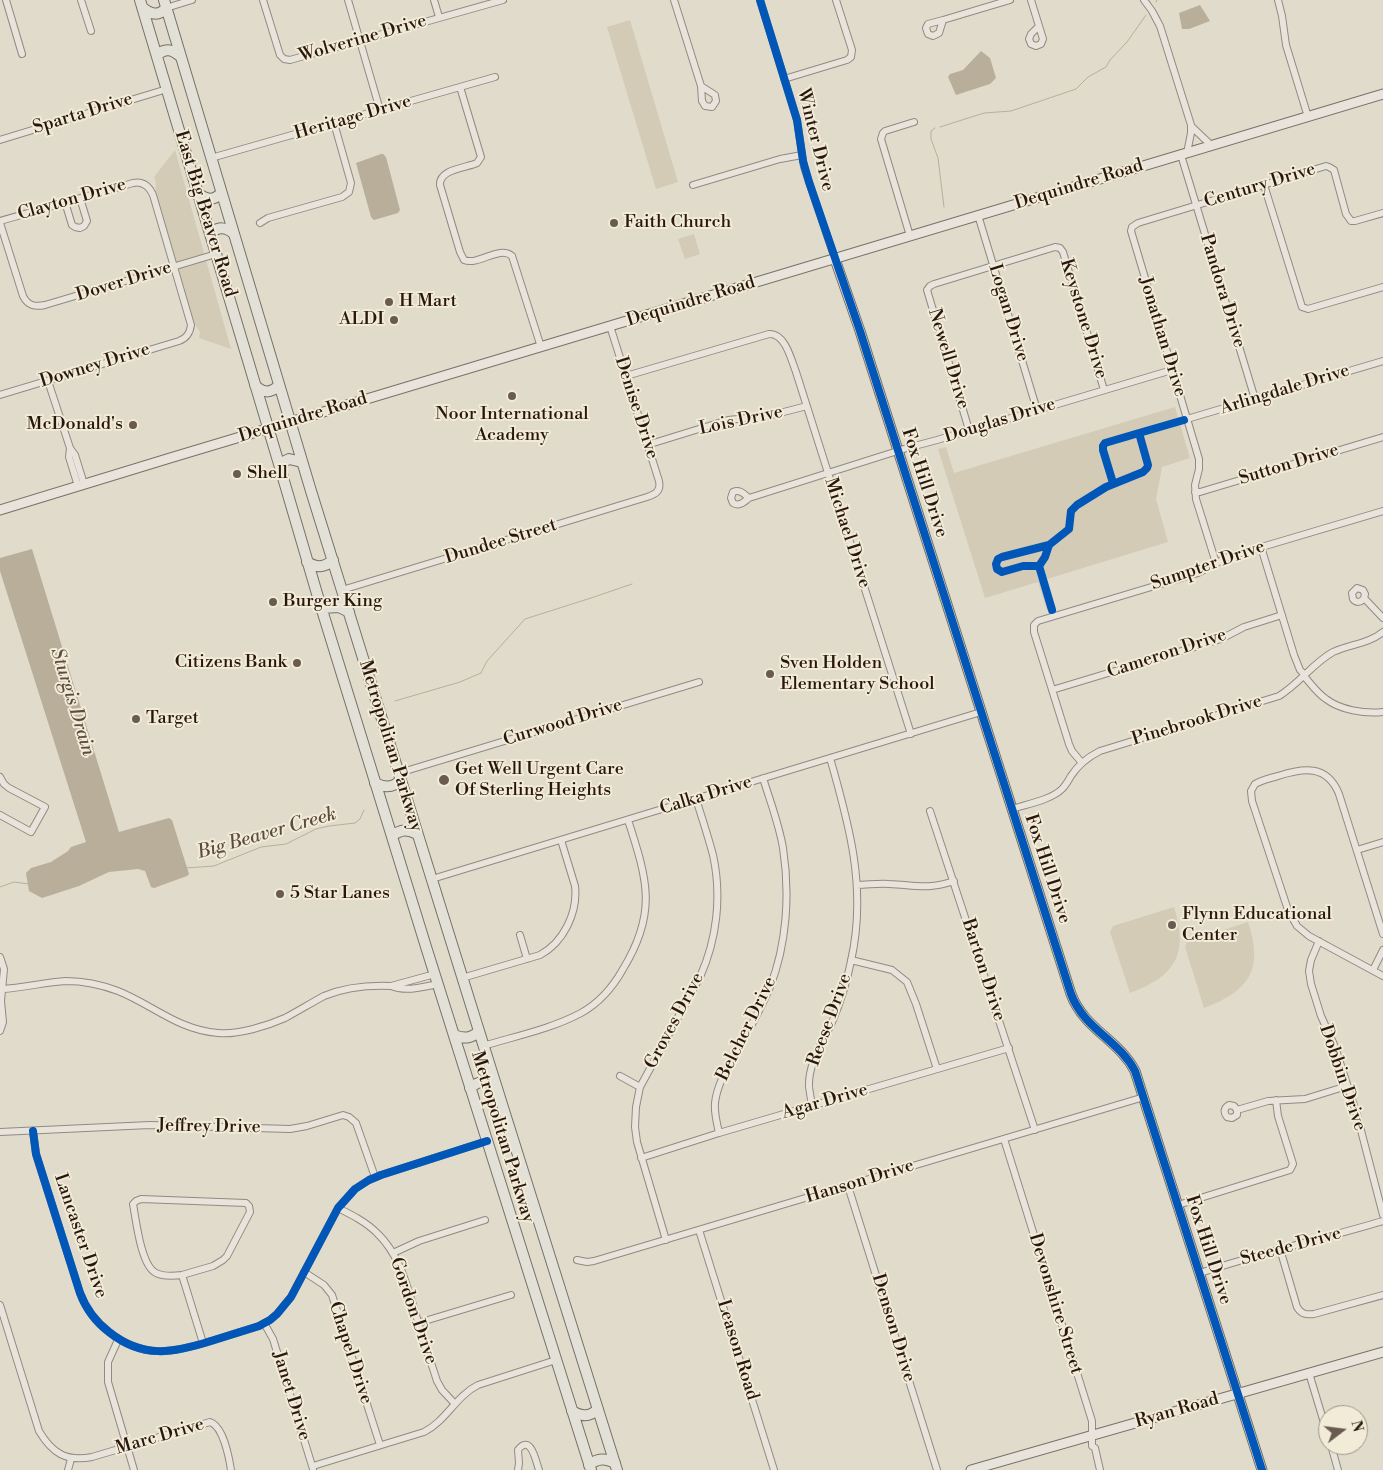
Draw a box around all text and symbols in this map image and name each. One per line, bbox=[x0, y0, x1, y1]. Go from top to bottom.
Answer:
street label: Wolverine Drive bbox=[297, 10, 429, 68]
street label: Winter Drive bbox=[792, 86, 838, 194]
street label: Sparta Drive bbox=[30, 89, 136, 139]
street label: Heritage Drive bbox=[292, 91, 414, 145]
street label: East Big Beaver Road bbox=[169, 128, 241, 300]
street label: Dequindre Road bbox=[1012, 155, 1146, 215]
street label: Century Drive bbox=[1202, 159, 1318, 213]
street label: Clayton Drive bbox=[15, 174, 129, 226]
place label: Faith Church bbox=[624, 212, 731, 234]
marker: Faith Church bbox=[608, 217, 620, 229]
street label: Pandora Drive bbox=[1194, 231, 1250, 351]
street label: Keystone Drive bbox=[1054, 256, 1112, 382]
street label: Dover Drive bbox=[74, 257, 174, 307]
street label: Logan Drive bbox=[983, 262, 1033, 364]
street label: Dequindre Road bbox=[624, 272, 758, 332]
street label: Jonathan Drive bbox=[1133, 274, 1191, 400]
place label: H Mart bbox=[399, 291, 457, 313]
marker: H Mart bbox=[383, 296, 395, 308]
street label: Newell Drive bbox=[922, 306, 974, 412]
place label: ALDI bbox=[339, 309, 384, 331]
marker: ALDI bbox=[388, 314, 400, 326]
street label: Downey Drive bbox=[37, 339, 153, 393]
street label: Denise Drive bbox=[609, 354, 663, 462]
street label: Arlingdale Drive bbox=[1218, 360, 1352, 420]
street label: Dequindre Road bbox=[236, 388, 370, 448]
marker: Noor International Academy bbox=[506, 390, 518, 402]
street label: Douglas Drive bbox=[942, 394, 1058, 448]
street label: Lois Drive bbox=[697, 402, 785, 440]
place label: Noor International Academy bbox=[435, 404, 589, 446]
place label: McDonald's bbox=[27, 414, 123, 436]
marker: McDonald's bbox=[127, 419, 139, 431]
street label: Fox Hill Drive bbox=[896, 426, 952, 540]
street label: Sutton Drive bbox=[1236, 440, 1342, 490]
place label: Shell bbox=[247, 463, 288, 485]
marker: Shell bbox=[231, 468, 243, 480]
street label: Michael Drive bbox=[819, 475, 875, 591]
street label: Dundee Street bbox=[442, 515, 560, 569]
street label: Sumpter Drive bbox=[1148, 536, 1268, 596]
place label: Burger King bbox=[283, 591, 382, 613]
marker: Burger King bbox=[267, 596, 279, 608]
street label: Cameron Drive bbox=[1105, 625, 1229, 683]
water label: Sturgis Drain bbox=[45, 645, 99, 759]
place label: Citizens Bank bbox=[175, 652, 287, 674]
place label: Sven Holden Elementary School bbox=[780, 653, 935, 696]
marker: Citizens Bank bbox=[291, 657, 303, 669]
street label: Metropolitan Parkway bbox=[354, 658, 426, 834]
marker: Sven Holden Elementary School bbox=[764, 668, 776, 680]
street label: Pinebrook Drive bbox=[1129, 691, 1265, 751]
street label: Curwood Drive bbox=[501, 695, 625, 751]
place label: Target bbox=[146, 708, 199, 730]
marker: Target bbox=[130, 713, 142, 725]
place label: Get Well Urgent Care Of Sterling Heights bbox=[455, 759, 624, 802]
street label: Calka Drive bbox=[657, 772, 755, 820]
marker: Get Well Urgent Care Of Sterling Heights bbox=[437, 773, 451, 787]
water label: Big Beaver Creek bbox=[195, 803, 339, 865]
street label: Fox Hill Drive bbox=[1019, 812, 1075, 926]
place label: 5 Star Lanes bbox=[290, 883, 390, 905]
marker: 5 Star Lanes bbox=[274, 888, 286, 900]
place label: Flynn Educational Center bbox=[1182, 904, 1332, 946]
street label: Barton Drive bbox=[956, 916, 1010, 1024]
marker: Flynn Educational Center bbox=[1166, 919, 1178, 931]
street label: Groves Drive bbox=[641, 969, 709, 1073]
street label: Reese Drive bbox=[803, 971, 857, 1069]
street label: Belcher Drive bbox=[712, 973, 782, 1085]
street label: Dobbin Drive bbox=[1314, 1022, 1370, 1134]
street label: Metropolitan Parkway bbox=[466, 1049, 538, 1225]
street label: Agar Drive bbox=[779, 1079, 871, 1125]
street label: Jeffrey Drive bbox=[157, 1115, 261, 1139]
street label: Hanson Drive bbox=[803, 1155, 917, 1209]
street label: Lancaster Drive bbox=[49, 1171, 111, 1301]
street label: Fox Hill Drive bbox=[1180, 1193, 1236, 1307]
street label: Steede Drive bbox=[1238, 1223, 1344, 1271]
street label: Devonshire Street bbox=[1023, 1231, 1087, 1377]
street label: Gordon Drive bbox=[385, 1255, 441, 1367]
street label: Denson Drive bbox=[866, 1271, 920, 1385]
street label: Leason Road bbox=[711, 1297, 763, 1403]
street label: Chapel Drive bbox=[323, 1299, 377, 1407]
street label: Janet Drive bbox=[267, 1349, 315, 1443]
street label: Ryan Road bbox=[1133, 1389, 1221, 1433]
north arrow bbox=[1318, 1405, 1368, 1455]
street label: Marc Drive bbox=[113, 1414, 207, 1460]
text: N bbox=[1346, 1419, 1367, 1434]

